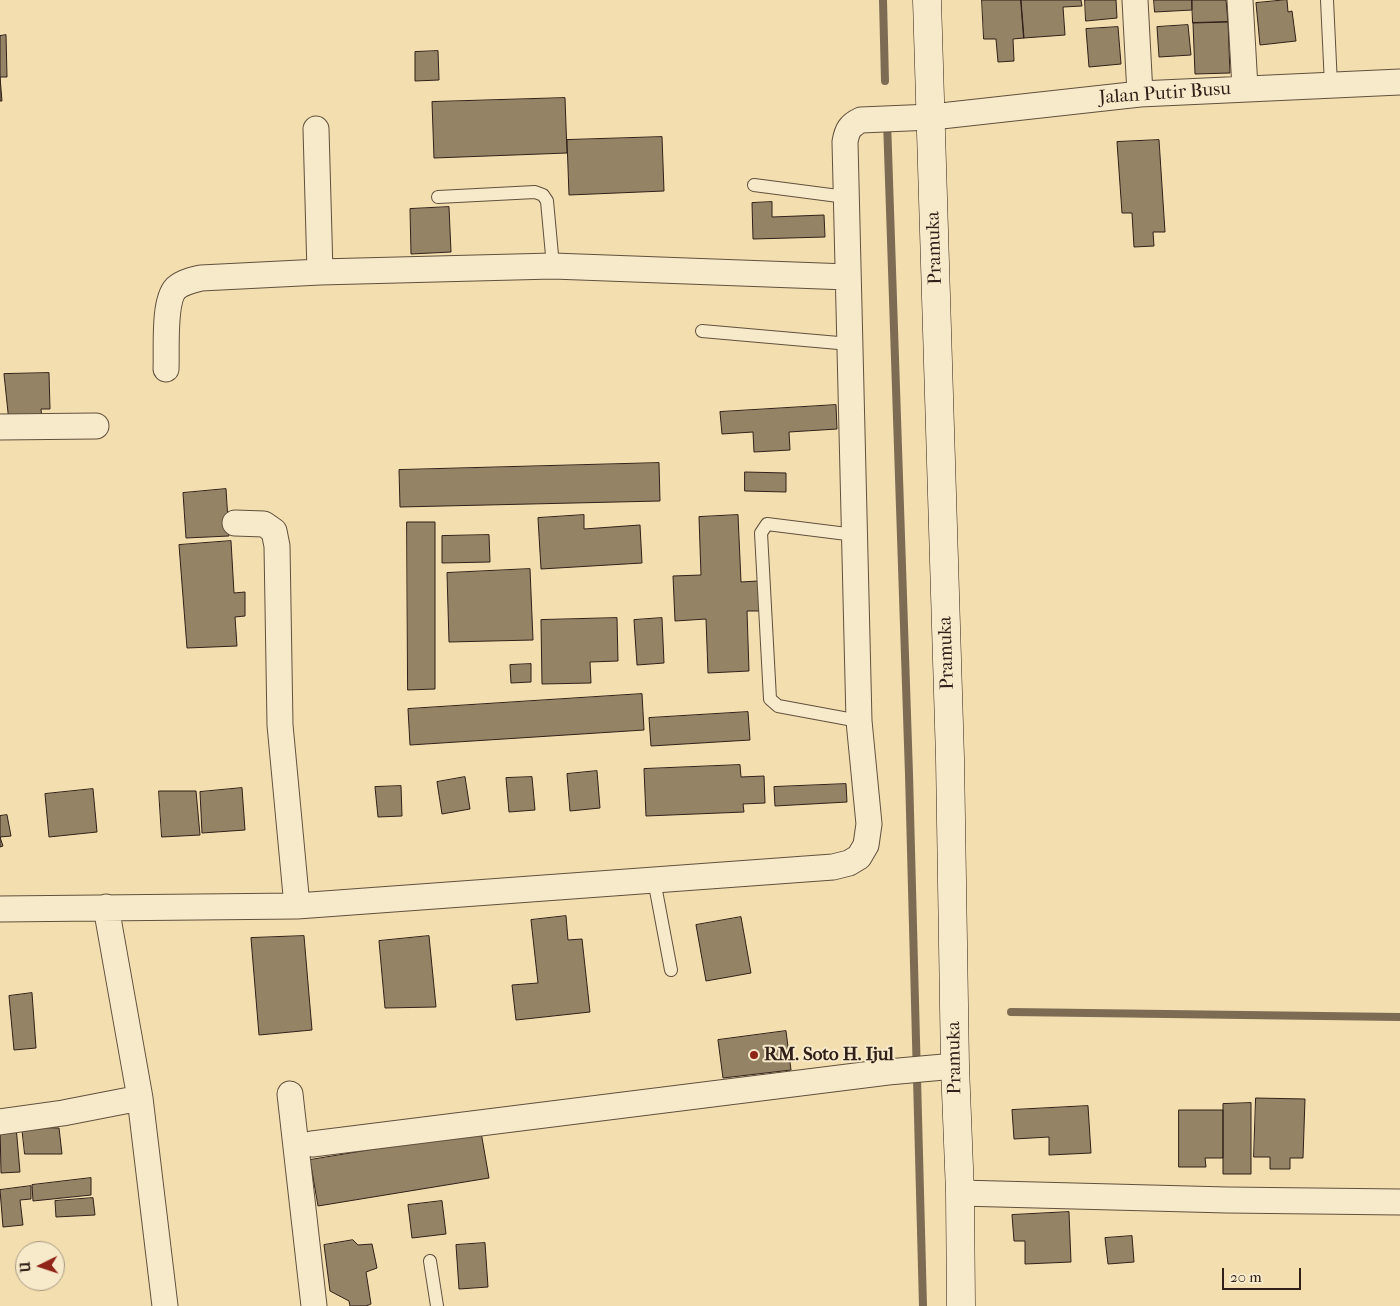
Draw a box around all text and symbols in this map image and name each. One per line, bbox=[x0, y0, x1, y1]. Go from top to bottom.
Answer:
street label: Jalan Putir Busu bbox=[1098, 78, 1232, 110]
street label: Pramuka bbox=[922, 211, 948, 285]
street label: Pramuka bbox=[934, 616, 960, 690]
street label: Pramuka bbox=[943, 1021, 967, 1095]
place label: RM. Soto H. Ijul bbox=[764, 1044, 894, 1066]
marker: RM. Soto H. Ijul bbox=[748, 1049, 760, 1061]
north arrow bbox=[15, 1241, 65, 1291]
scale bar bbox=[1225, 1258, 1304, 1290]
text: U bbox=[17, 1261, 34, 1273]
text: 20 m bbox=[1230, 1268, 1262, 1286]

